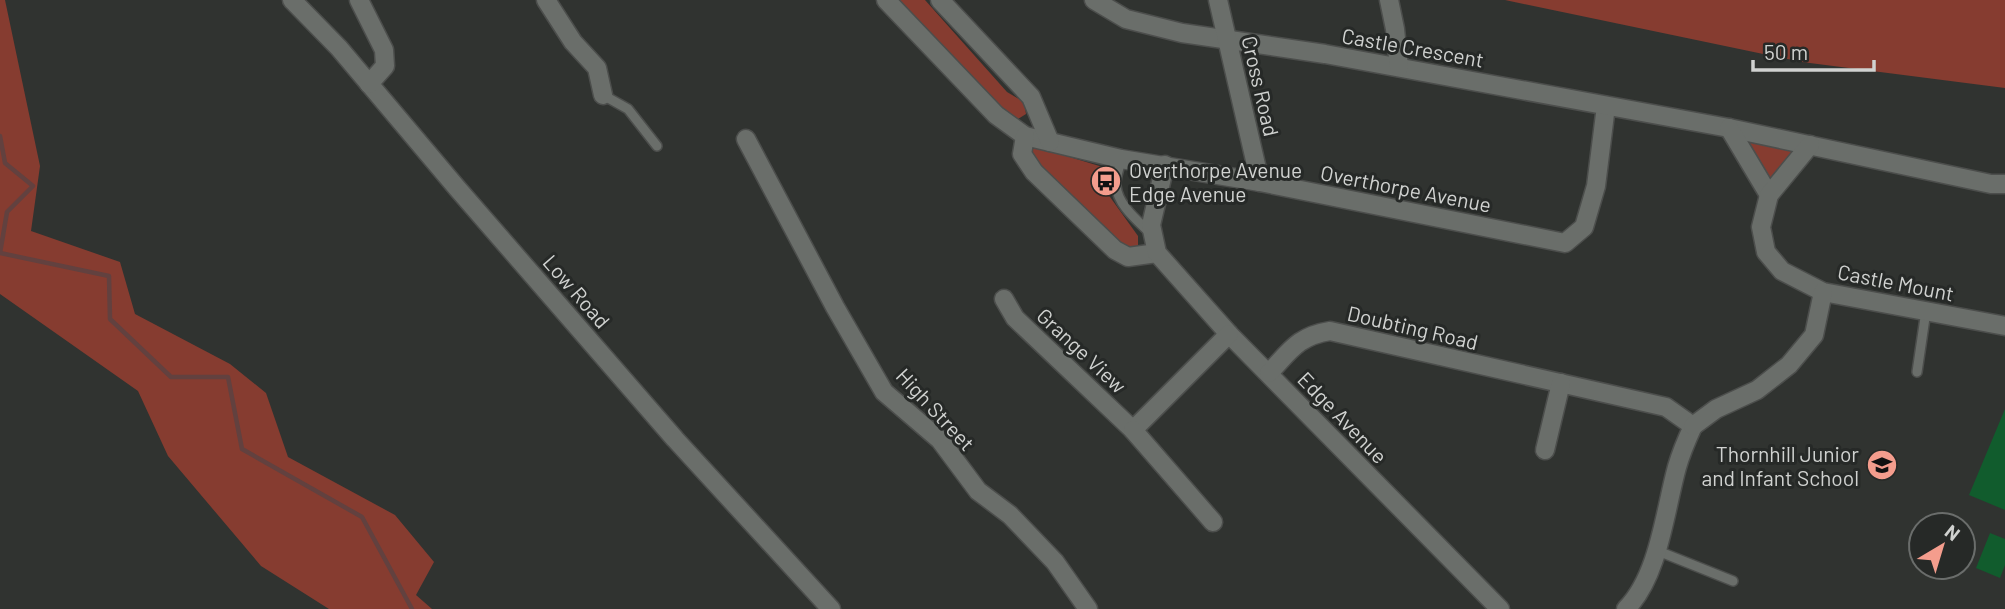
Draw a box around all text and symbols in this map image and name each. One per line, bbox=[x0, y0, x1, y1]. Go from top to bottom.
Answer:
street label: Castle Crescent bbox=[1340, 22, 1486, 72]
scale bar bbox=[1753, 28, 1874, 72]
street label: Cross Road bbox=[1237, 33, 1285, 139]
text: 50 m bbox=[1764, 39, 1808, 64]
place label: Overthorpe Avenue Edge Avenue bbox=[1129, 157, 1302, 206]
street label: Overthorpe Avenue bbox=[1319, 159, 1493, 217]
bus stop icon: Overthorpe Avenue Edge Avenue bbox=[1089, 164, 1123, 198]
street label: Low Road bbox=[538, 249, 616, 333]
street label: Castle Mount bbox=[1836, 258, 1956, 306]
street label: Doubting Road bbox=[1345, 300, 1481, 354]
street label: Grange View bbox=[1032, 302, 1132, 398]
street label: High Street bbox=[892, 363, 980, 455]
street label: Edge Avenue bbox=[1293, 366, 1393, 468]
place label: Thornhill Junior and Infant School bbox=[1702, 441, 1859, 490]
school or university icon: Thornhill Junior and Infant School bbox=[1865, 448, 1899, 482]
north arrow bbox=[1907, 511, 1977, 581]
text: N bbox=[1941, 519, 1965, 545]

